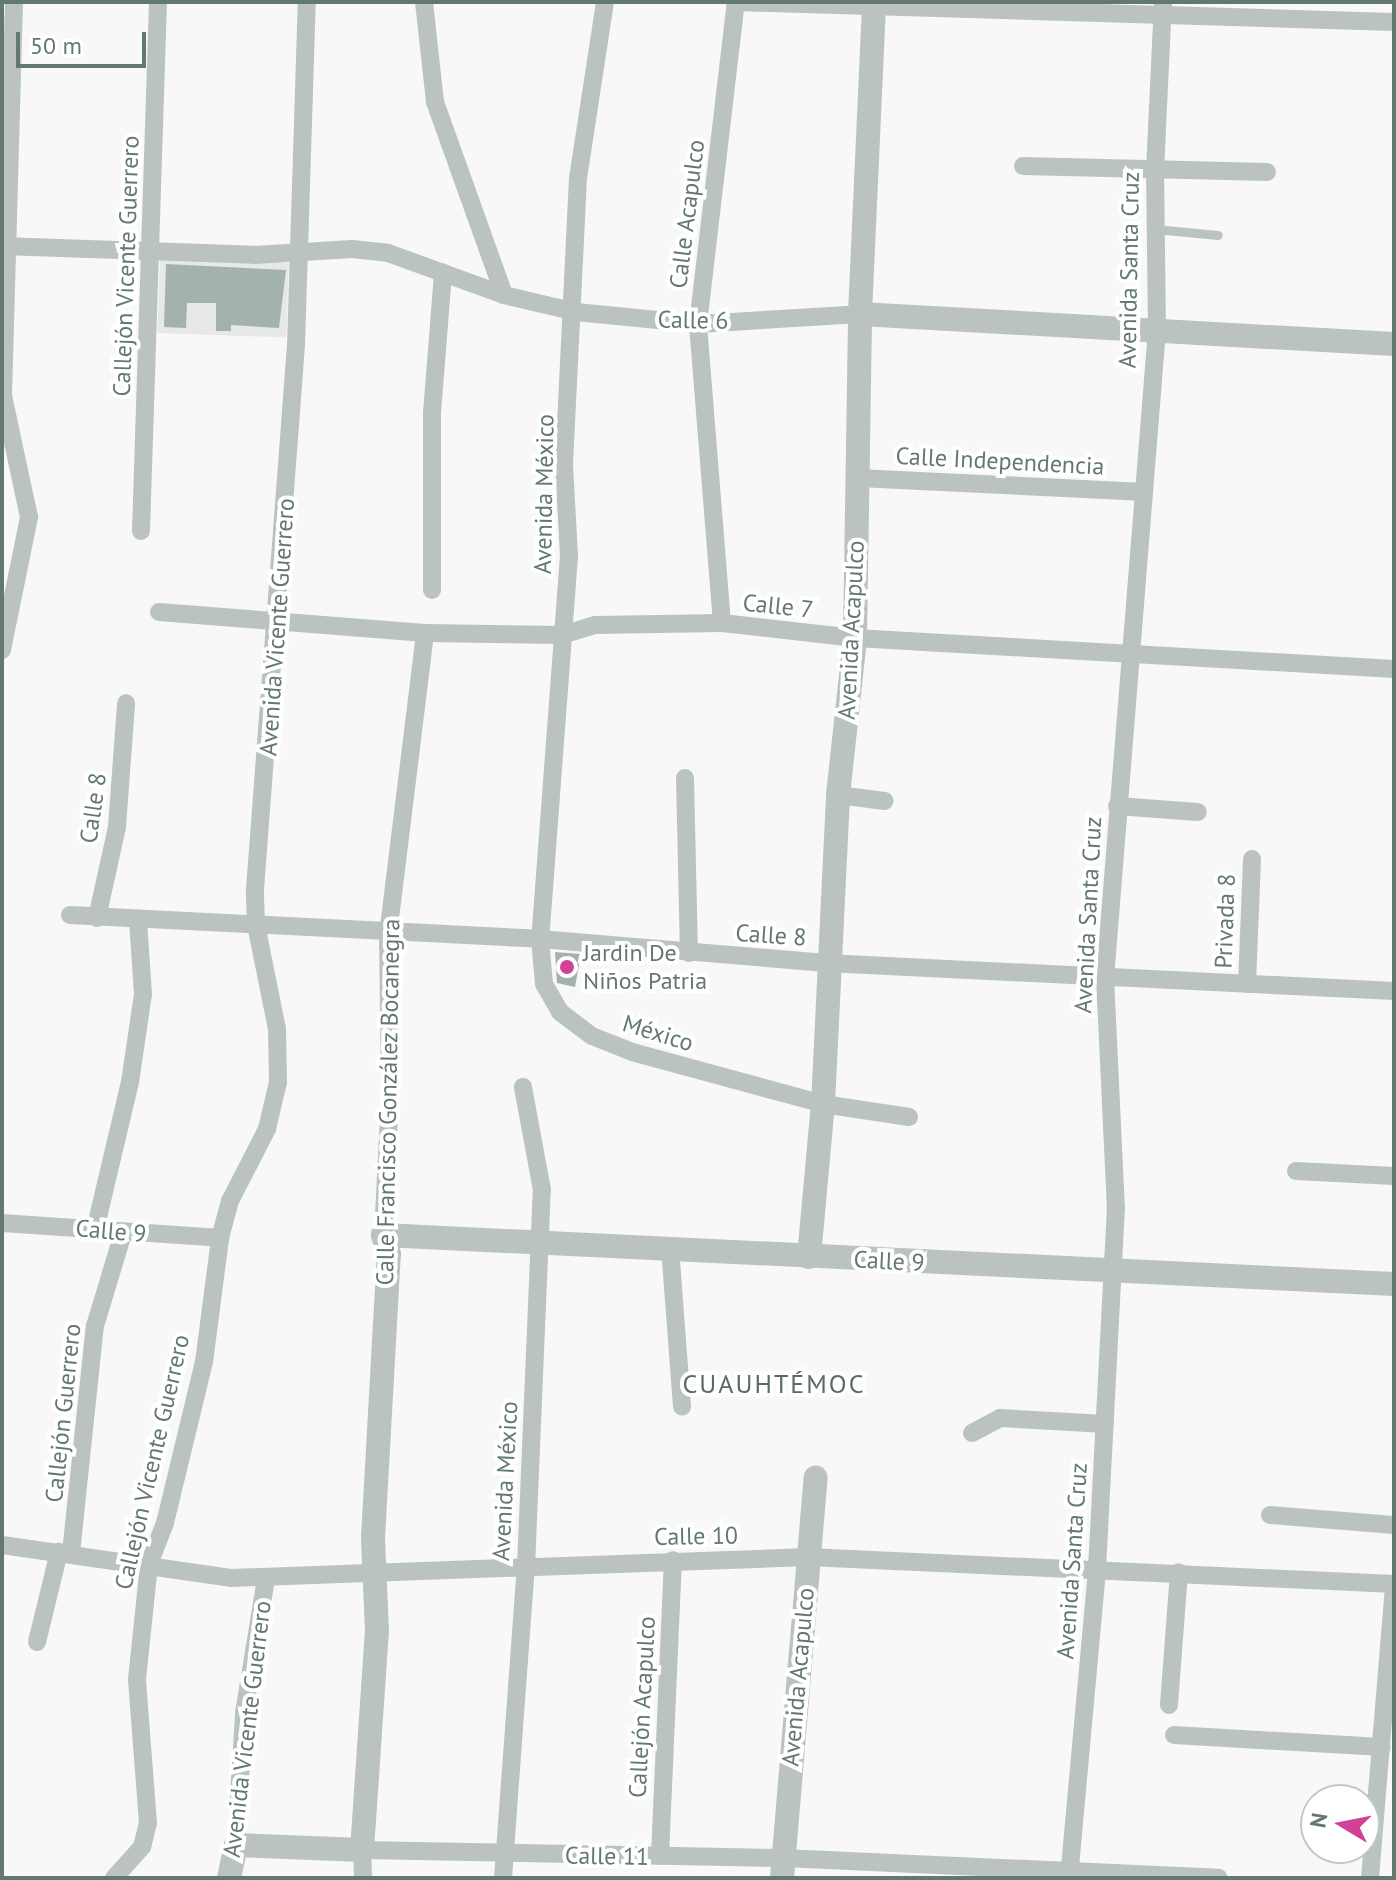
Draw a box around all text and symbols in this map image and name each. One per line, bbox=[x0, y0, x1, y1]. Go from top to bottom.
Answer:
scale bar bbox=[20, 16, 150, 66]
text: 50 m bbox=[30, 30, 82, 61]
street label: Callejón Vicente Guerrero bbox=[107, 135, 145, 397]
street label: Calle Acapulco bbox=[664, 138, 710, 290]
street label: Avenida Santa Cruz bbox=[1113, 171, 1145, 369]
street label: Calle 6 bbox=[657, 305, 729, 335]
street label: Avenida México bbox=[528, 414, 560, 574]
street label: Calle Independencia bbox=[895, 441, 1105, 481]
street label: Avenida Vicente Guerrero bbox=[254, 497, 300, 757]
street label: Avenida Acapulco bbox=[832, 539, 870, 721]
street label: Calle 7 bbox=[741, 588, 815, 624]
street label: Calle 8 bbox=[74, 771, 112, 845]
street label: Avenida Santa Cruz bbox=[1068, 816, 1108, 1014]
street label: Privada 8 bbox=[1209, 873, 1241, 969]
street label: Calle Francisco González Bocanegra bbox=[370, 918, 406, 1286]
street label: Calle 8 bbox=[735, 918, 807, 952]
place label: Jardin De Niños Patria bbox=[583, 939, 707, 995]
marker: Jardin De Niños Patria bbox=[558, 958, 576, 976]
street label: México bbox=[619, 1009, 697, 1057]
street label: Calle 9 bbox=[74, 1214, 148, 1248]
street label: Calle 9 bbox=[853, 1245, 925, 1277]
street label: Callejón Guerrero bbox=[39, 1322, 87, 1504]
street label: Callejón Vicente Guerrero bbox=[109, 1331, 195, 1593]
district label: CUAUHTÉMOC bbox=[683, 1368, 865, 1400]
street label: Avenida México bbox=[486, 1400, 524, 1562]
street label: Avenida Santa Cruz bbox=[1051, 1462, 1093, 1660]
street label: Calle 10 bbox=[654, 1521, 738, 1551]
street label: Avenida Acapulco bbox=[776, 1586, 820, 1768]
street label: Avenida Vicente Guerrero bbox=[217, 1599, 277, 1859]
street label: Callejón Acapulco bbox=[623, 1615, 661, 1799]
north arrow bbox=[1300, 1784, 1380, 1864]
text: N bbox=[1303, 1811, 1333, 1830]
street label: Calle 11 bbox=[565, 1841, 649, 1871]

